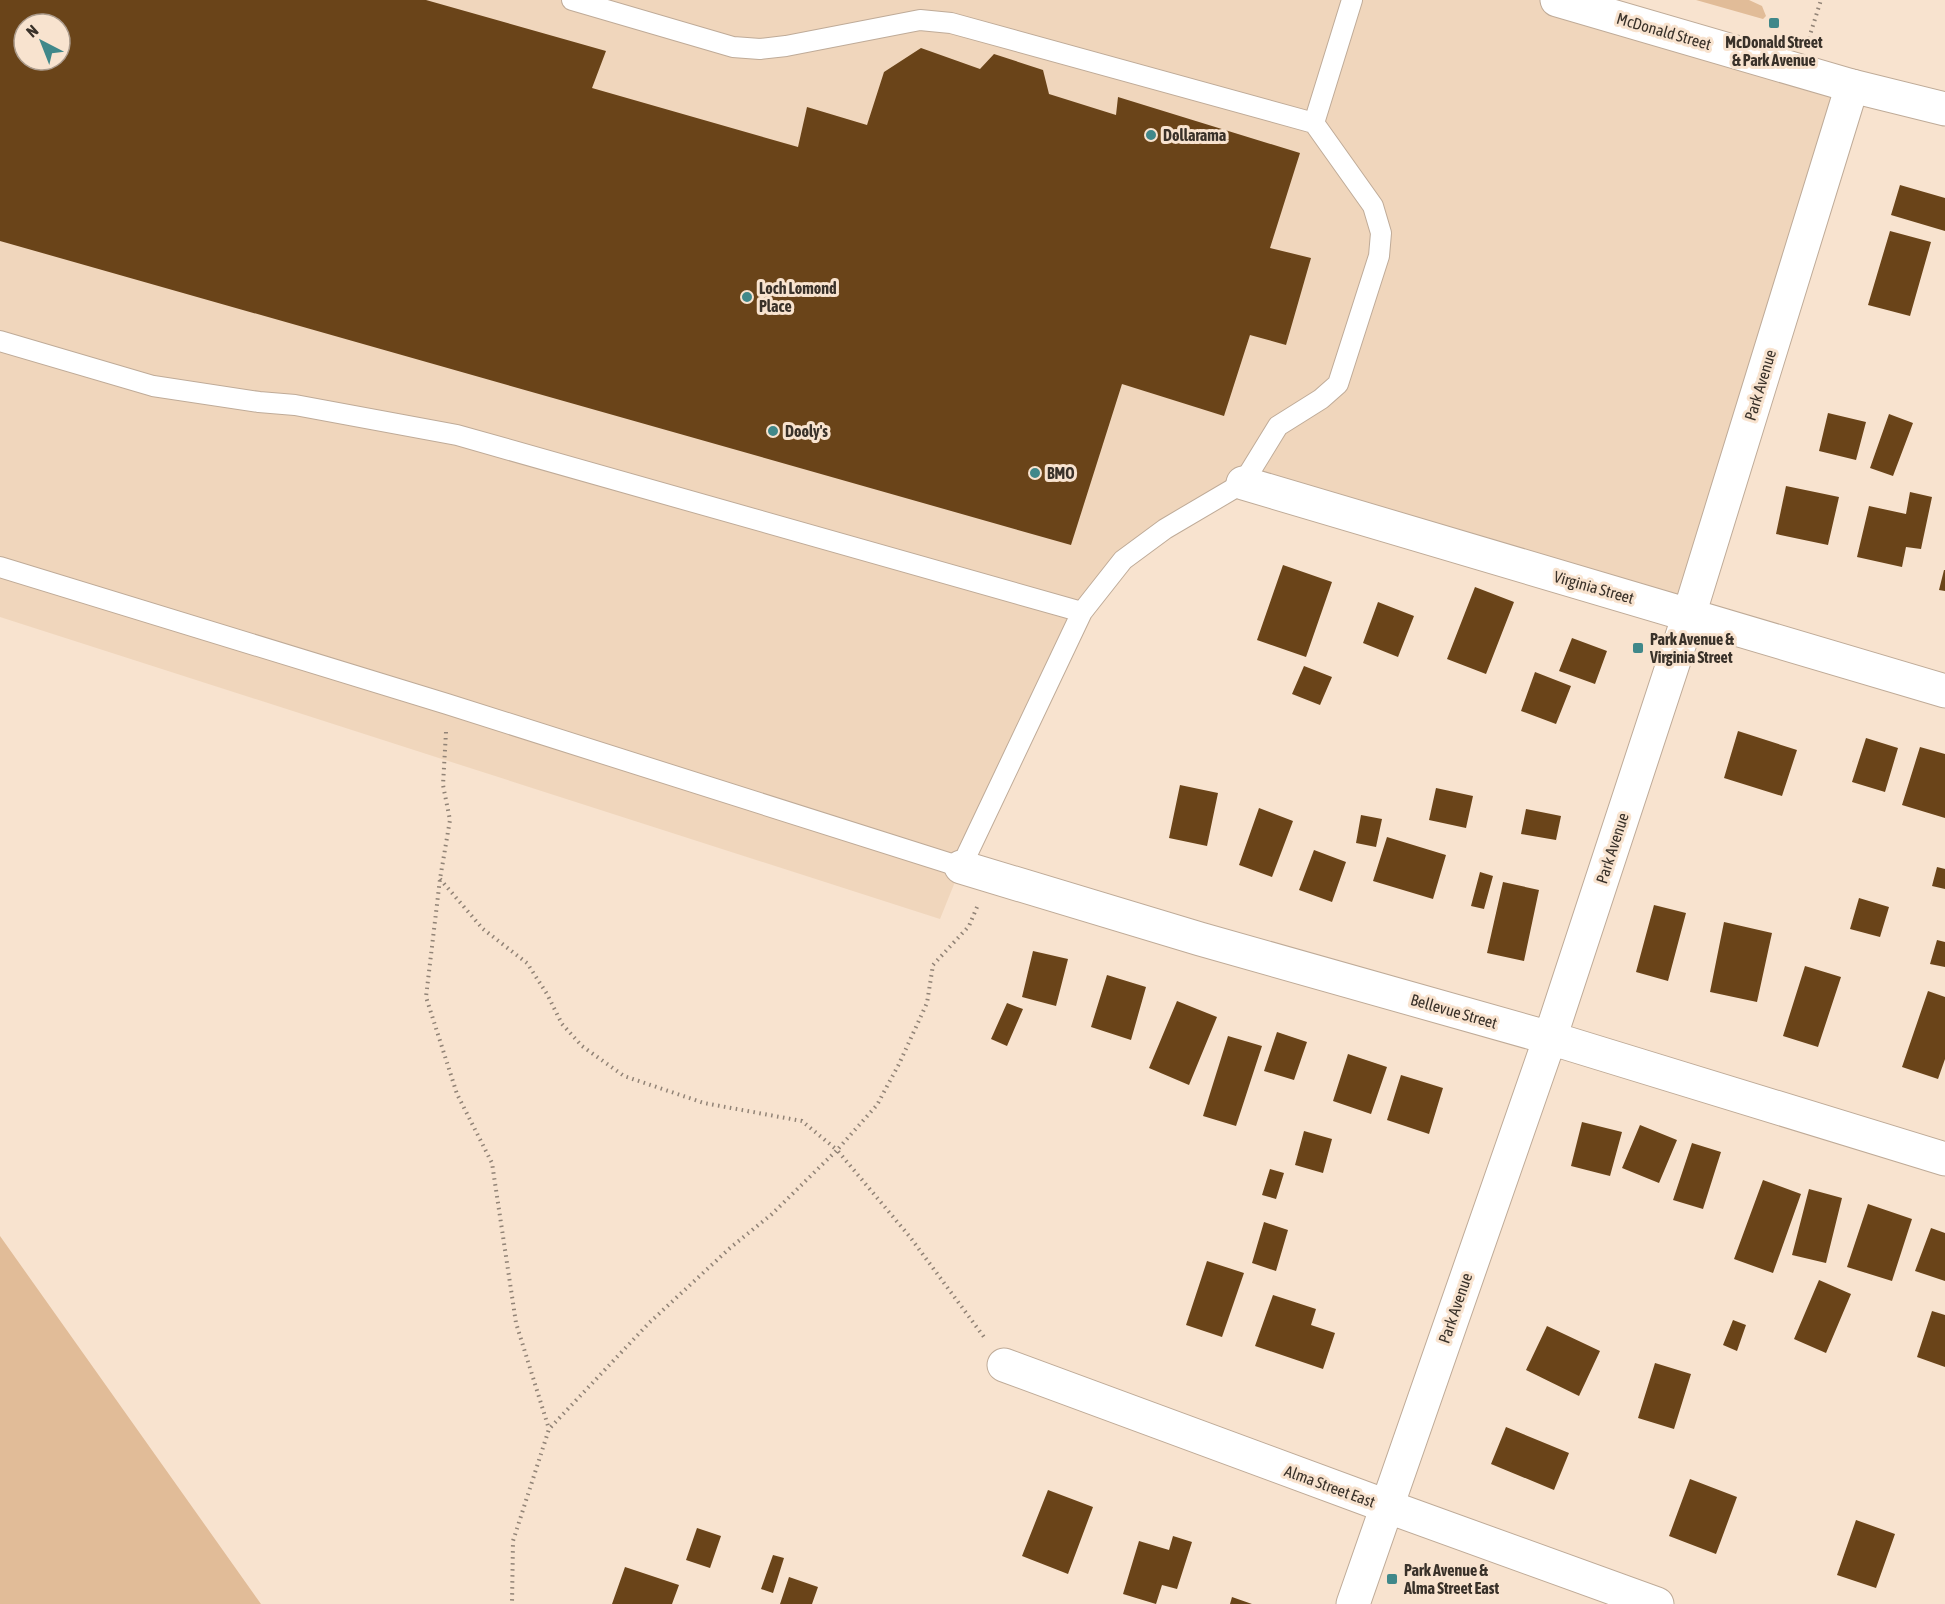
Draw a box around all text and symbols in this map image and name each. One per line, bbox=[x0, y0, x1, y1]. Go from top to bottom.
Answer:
street label: McDonald Street bbox=[1615, 9, 1714, 53]
north arrow bbox=[12, 12, 72, 72]
marker: McDonald Street & Park Avenue bbox=[1767, 16, 1781, 30]
text: N bbox=[22, 21, 41, 41]
place label: McDonald Street & Park Avenue bbox=[1725, 33, 1823, 69]
place label: Dollarama bbox=[1163, 126, 1226, 144]
marker: Dollarama bbox=[1144, 128, 1158, 142]
place label: Loch Lomond Place bbox=[759, 279, 837, 315]
marker: Loch Lomond Place bbox=[740, 290, 754, 304]
street label: Park Avenue bbox=[1741, 347, 1779, 423]
place label: Dooly's bbox=[785, 422, 828, 440]
marker: Dooly's bbox=[766, 424, 780, 438]
place label: BMO bbox=[1047, 464, 1075, 482]
marker: BMO bbox=[1028, 466, 1042, 480]
street label: Virginia Street bbox=[1552, 567, 1637, 608]
place label: Park Avenue & Virginia Street bbox=[1649, 630, 1734, 666]
marker: Park Avenue & Virginia Street bbox=[1631, 641, 1645, 655]
street label: Park Avenue bbox=[1592, 810, 1632, 886]
street label: Bellevue Street bbox=[1409, 990, 1500, 1032]
street label: Park Avenue bbox=[1435, 1270, 1475, 1346]
street label: Alma Street East bbox=[1282, 1461, 1378, 1511]
place label: Park Avenue & Alma Street East bbox=[1403, 1561, 1499, 1597]
marker: Park Avenue & Alma Street East bbox=[1385, 1572, 1399, 1586]

